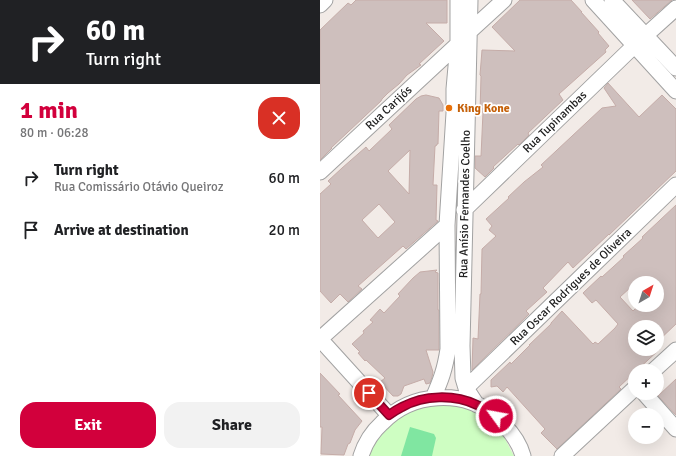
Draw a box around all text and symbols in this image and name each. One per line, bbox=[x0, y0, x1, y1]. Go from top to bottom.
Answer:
text: 60 m bbox=[86, 14, 145, 48]
icon: right bbox=[20, 16, 72, 68]
text: Turn right bbox=[86, 48, 161, 70]
street label: Rua Carijós bbox=[363, 83, 415, 133]
street label: Rua Tupinambas bbox=[520, 88, 590, 156]
text: 1 min bbox=[20, 95, 78, 125]
button: close bbox=[258, 97, 300, 139]
place label: King Kone bbox=[457, 101, 510, 116]
marker: King Kone bbox=[444, 103, 454, 113]
text: 80 m · 06:28 bbox=[20, 125, 89, 141]
street label: Rua Anísio Fernandes Coelho bbox=[456, 130, 474, 278]
text: Turn right bbox=[54, 161, 119, 179]
icon: right bbox=[20, 167, 42, 189]
text: 60 m bbox=[269, 169, 300, 187]
text: Rua Comissário Otávio Queiroz bbox=[54, 179, 223, 195]
icon: arrive bbox=[20, 219, 42, 241]
text: Arrive at destination bbox=[54, 221, 189, 239]
text: 20 m bbox=[269, 221, 300, 239]
street label: Rua Oscar Rodrigues de Oliveira bbox=[507, 225, 635, 349]
north arrow bbox=[628, 276, 664, 312]
map controls bbox=[628, 276, 664, 444]
button: layers bbox=[628, 320, 664, 356]
button: + bbox=[628, 364, 664, 400]
pin bbox=[352, 376, 386, 410]
icon: arrive bbox=[358, 382, 380, 404]
position arrow bbox=[475, 395, 517, 437]
button: Exit bbox=[20, 402, 156, 448]
button: Share bbox=[164, 402, 300, 448]
button: − bbox=[628, 408, 664, 444]

